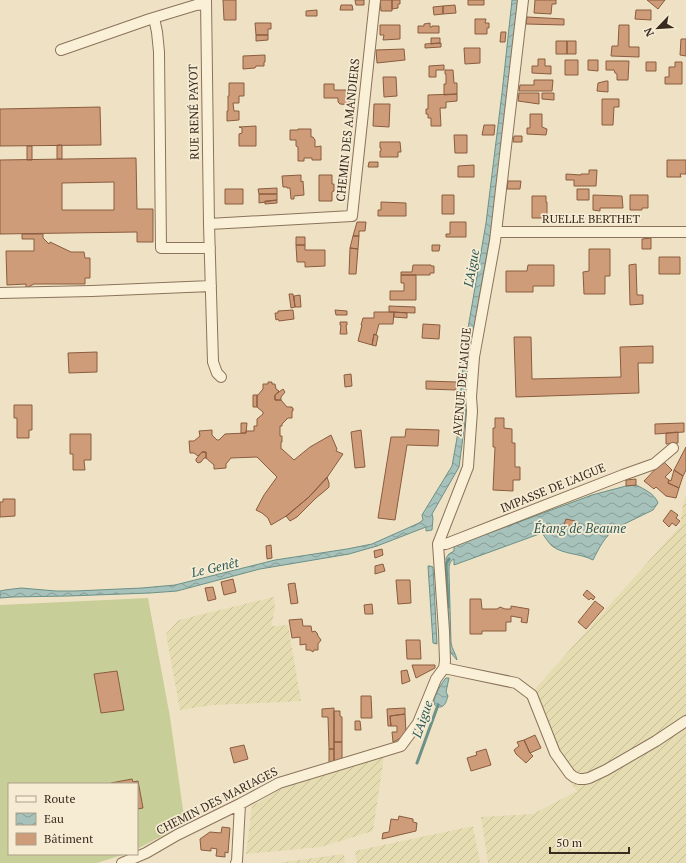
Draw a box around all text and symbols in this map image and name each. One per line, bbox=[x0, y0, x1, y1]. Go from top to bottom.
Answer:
north arrow bbox=[638, 8, 678, 48]
text: N bbox=[641, 25, 657, 39]
street label: CHEMIN DES AMANDIERS bbox=[333, 58, 362, 202]
street label: RUE RENÉ PAYOT bbox=[185, 64, 202, 160]
street label: RUELLE BERTHET bbox=[542, 211, 640, 226]
water label: L'Aigue bbox=[459, 247, 483, 289]
street label: AVENUE DE L'AIGUE bbox=[449, 327, 474, 437]
street label: IMPASSE DE L'AIGUE bbox=[498, 460, 608, 516]
water label: Étang de Beaune bbox=[533, 519, 626, 537]
water label: Le Genêt bbox=[188, 553, 241, 581]
water label: L'Aigue bbox=[407, 698, 437, 741]
street label: CHEMIN DES MARIAGES bbox=[154, 763, 280, 838]
legend bbox=[8, 783, 138, 855]
text: Route bbox=[44, 791, 75, 806]
text: Eau bbox=[44, 811, 64, 826]
scale bar bbox=[550, 829, 629, 855]
text: Bâtiment bbox=[44, 831, 94, 846]
text: 50 m bbox=[556, 835, 583, 850]

